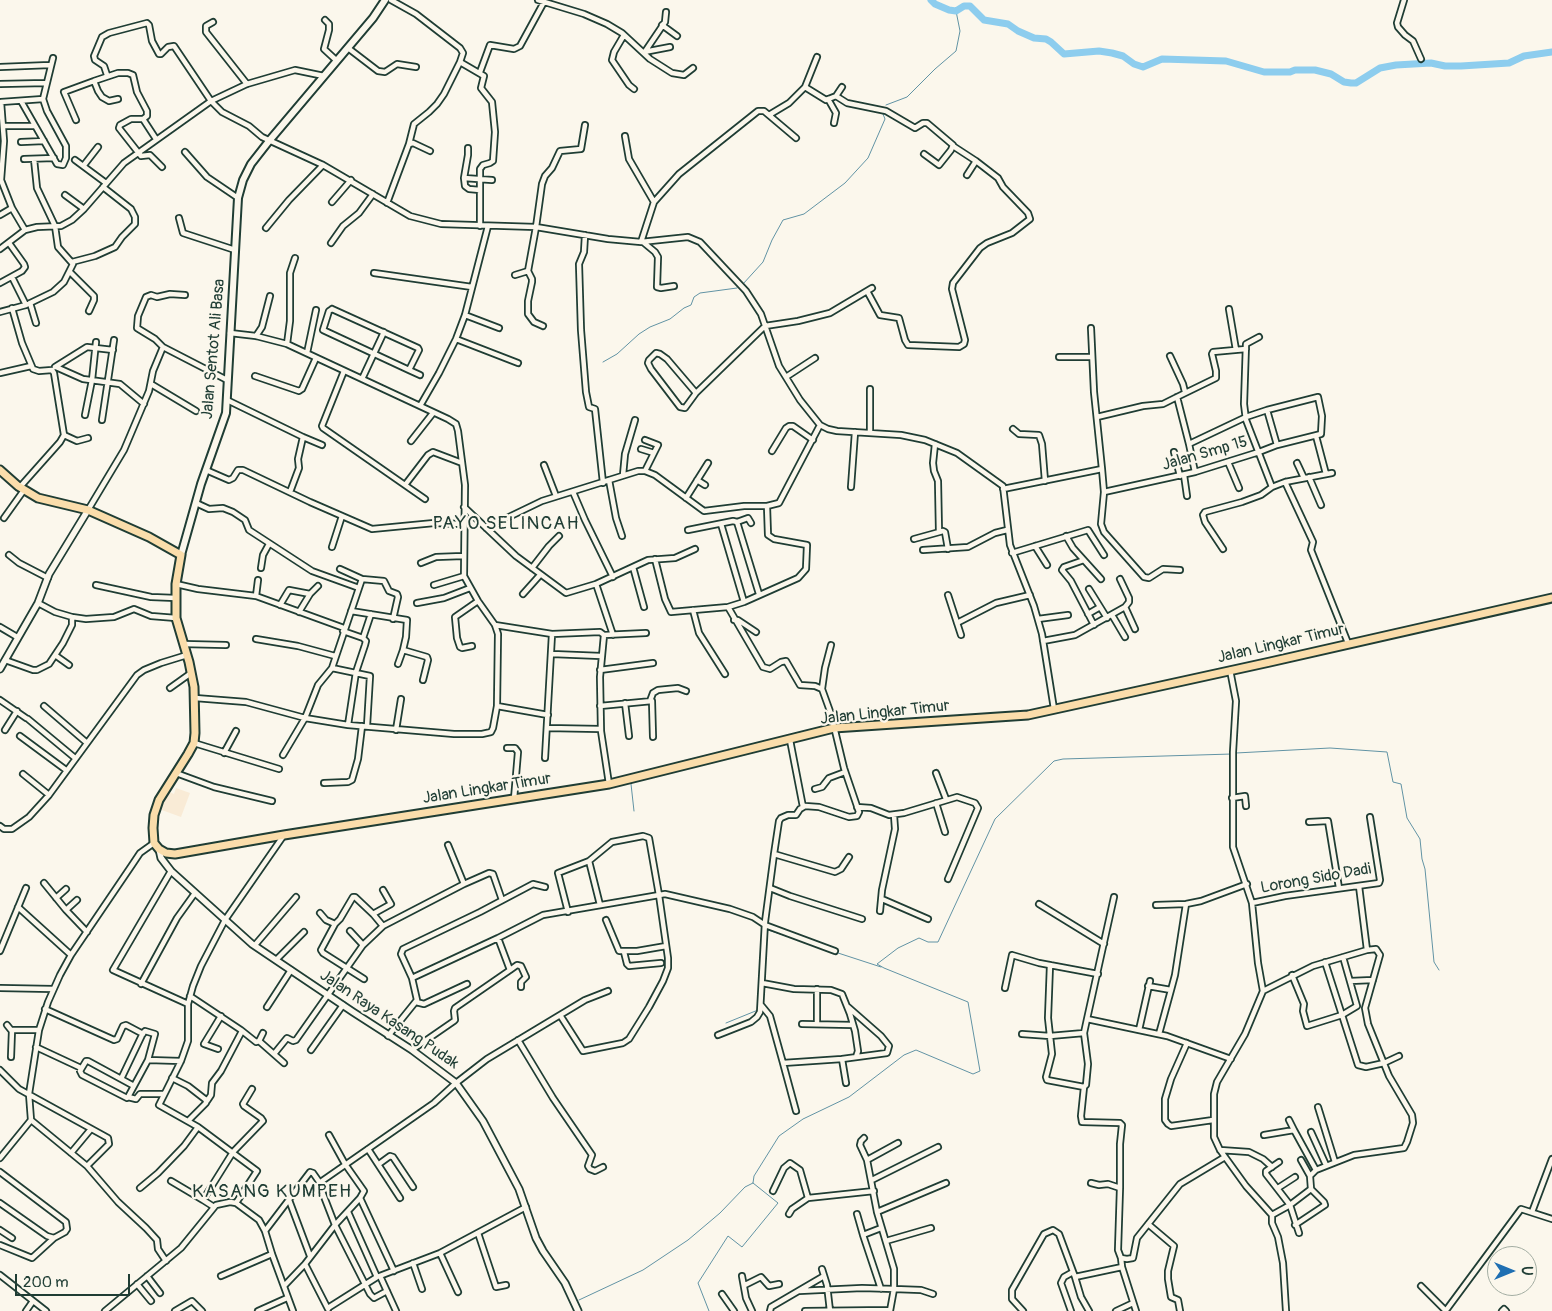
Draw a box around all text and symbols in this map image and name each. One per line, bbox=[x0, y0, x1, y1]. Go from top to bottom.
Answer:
street label: Jalan Sentot Ali Basa bbox=[198, 278, 230, 420]
street label: Jalan Smp 15 bbox=[1160, 433, 1250, 475]
district label: PAYO SELINCAH bbox=[431, 513, 581, 535]
street label: Jalan Lingkar Timur bbox=[1216, 620, 1346, 668]
street label: Jalan Lingkar Timur bbox=[819, 697, 951, 729]
street label: Jalan Lingkar Timur bbox=[421, 769, 553, 809]
street label: Lorong Sido Dadi bbox=[1259, 860, 1373, 898]
street label: Jalan Raya Kasang Pudak bbox=[316, 966, 462, 1074]
district label: KASANG KUMPEH bbox=[190, 1181, 354, 1203]
north arrow bbox=[1487, 1246, 1537, 1296]
scale bar bbox=[18, 1264, 132, 1296]
text: U bbox=[1518, 1266, 1535, 1276]
text: 200 m bbox=[23, 1273, 68, 1292]

